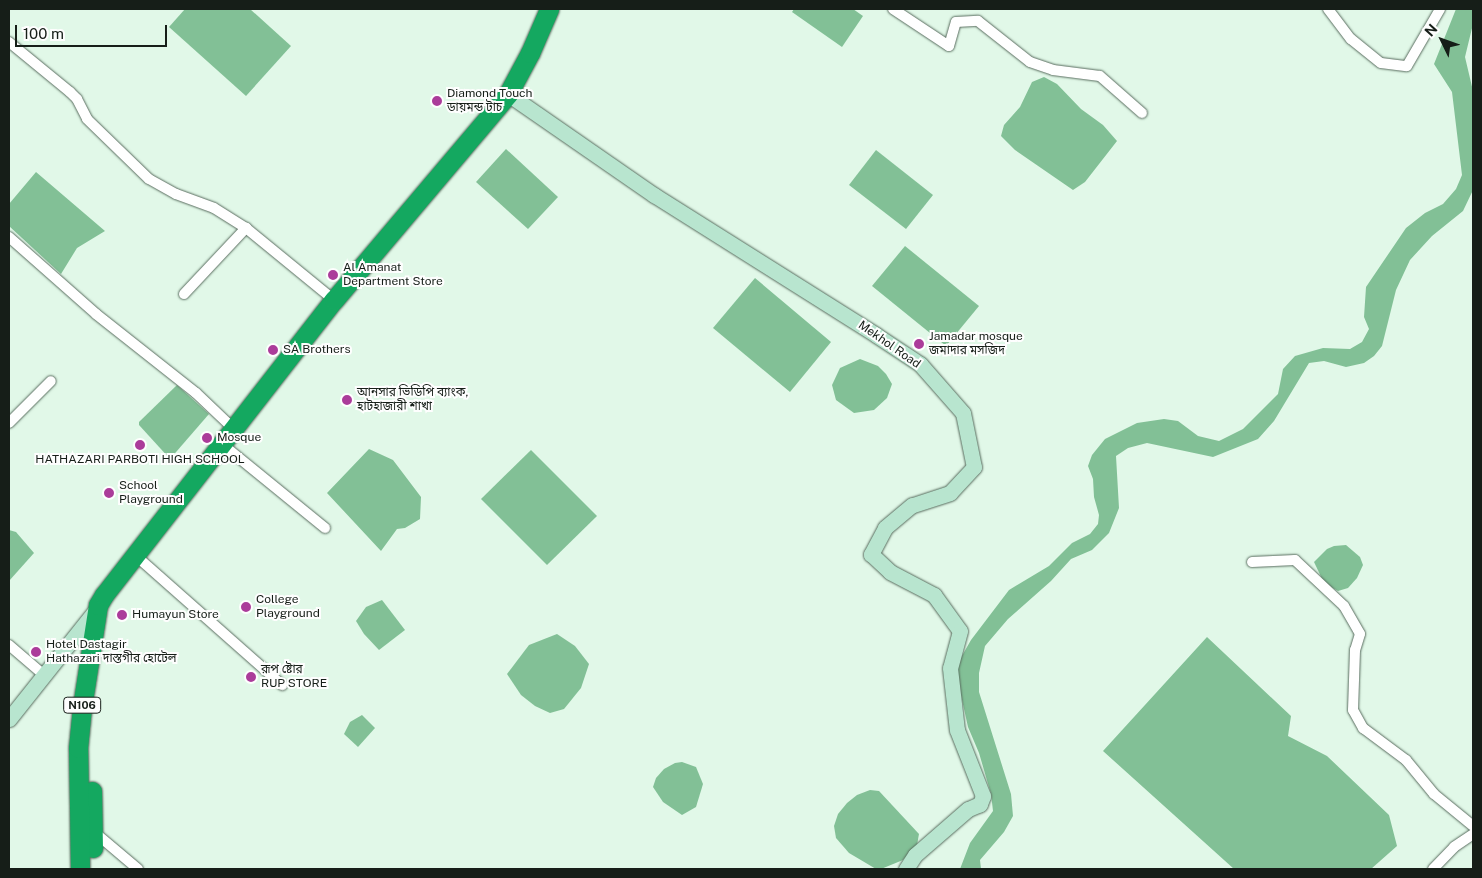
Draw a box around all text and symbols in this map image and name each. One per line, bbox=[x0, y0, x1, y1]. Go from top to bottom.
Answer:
scale bar bbox=[18, 15, 170, 47]
north arrow bbox=[1417, 15, 1467, 65]
text: N bbox=[1421, 21, 1440, 39]
text: 100 m bbox=[23, 25, 64, 42]
place label: Diamond Touch ডায়মন্ড টাচ bbox=[447, 87, 532, 115]
marker: Diamond Touch ডায়মন্ড টাচ bbox=[431, 95, 443, 107]
place label: Al Amanat Department Store bbox=[343, 261, 443, 289]
marker: Al Amanat Department Store bbox=[327, 269, 339, 281]
street label: Mekhol Road bbox=[855, 318, 923, 372]
place label: Jamadar mosque জমাদার মসজিদ bbox=[929, 330, 1023, 358]
marker: Jamadar mosque জমাদার মসজিদ bbox=[913, 338, 925, 350]
place label: SA Brothers bbox=[283, 343, 351, 357]
marker: SA Brothers bbox=[267, 344, 279, 356]
place label: আনসার ভিডিপি ব্যাংক, হাটহাজারী শাখা bbox=[357, 386, 468, 414]
marker: আনসার ভিডিপি ব্যাংক, হাটহাজারী শাখা bbox=[341, 394, 353, 406]
place label: Mosque bbox=[217, 431, 261, 445]
marker: Mosque bbox=[201, 432, 213, 444]
marker: HATHAZARI PARBOTI HIGH SCHOOL bbox=[134, 439, 146, 451]
place label: HATHAZARI PARBOTI HIGH SCHOOL bbox=[35, 453, 245, 467]
place label: School Playground bbox=[119, 479, 183, 507]
marker: School Playground bbox=[103, 487, 115, 499]
place label: College Playground bbox=[256, 593, 320, 621]
marker: College Playground bbox=[240, 601, 252, 613]
place label: Humayun Store bbox=[132, 608, 219, 622]
marker: Humayun Store bbox=[116, 609, 128, 621]
place label: Hotel Dastagir Hathazari দাস্তগীর হোটেল bbox=[46, 638, 177, 666]
marker: Hotel Dastagir Hathazari দাস্তগীর হোটেল bbox=[30, 646, 42, 658]
place label: রূপ ষ্টোর RUP STORE bbox=[261, 663, 327, 691]
marker: রূপ ষ্টোর RUP STORE bbox=[245, 671, 257, 683]
road number: N106 bbox=[62, 696, 102, 714]

